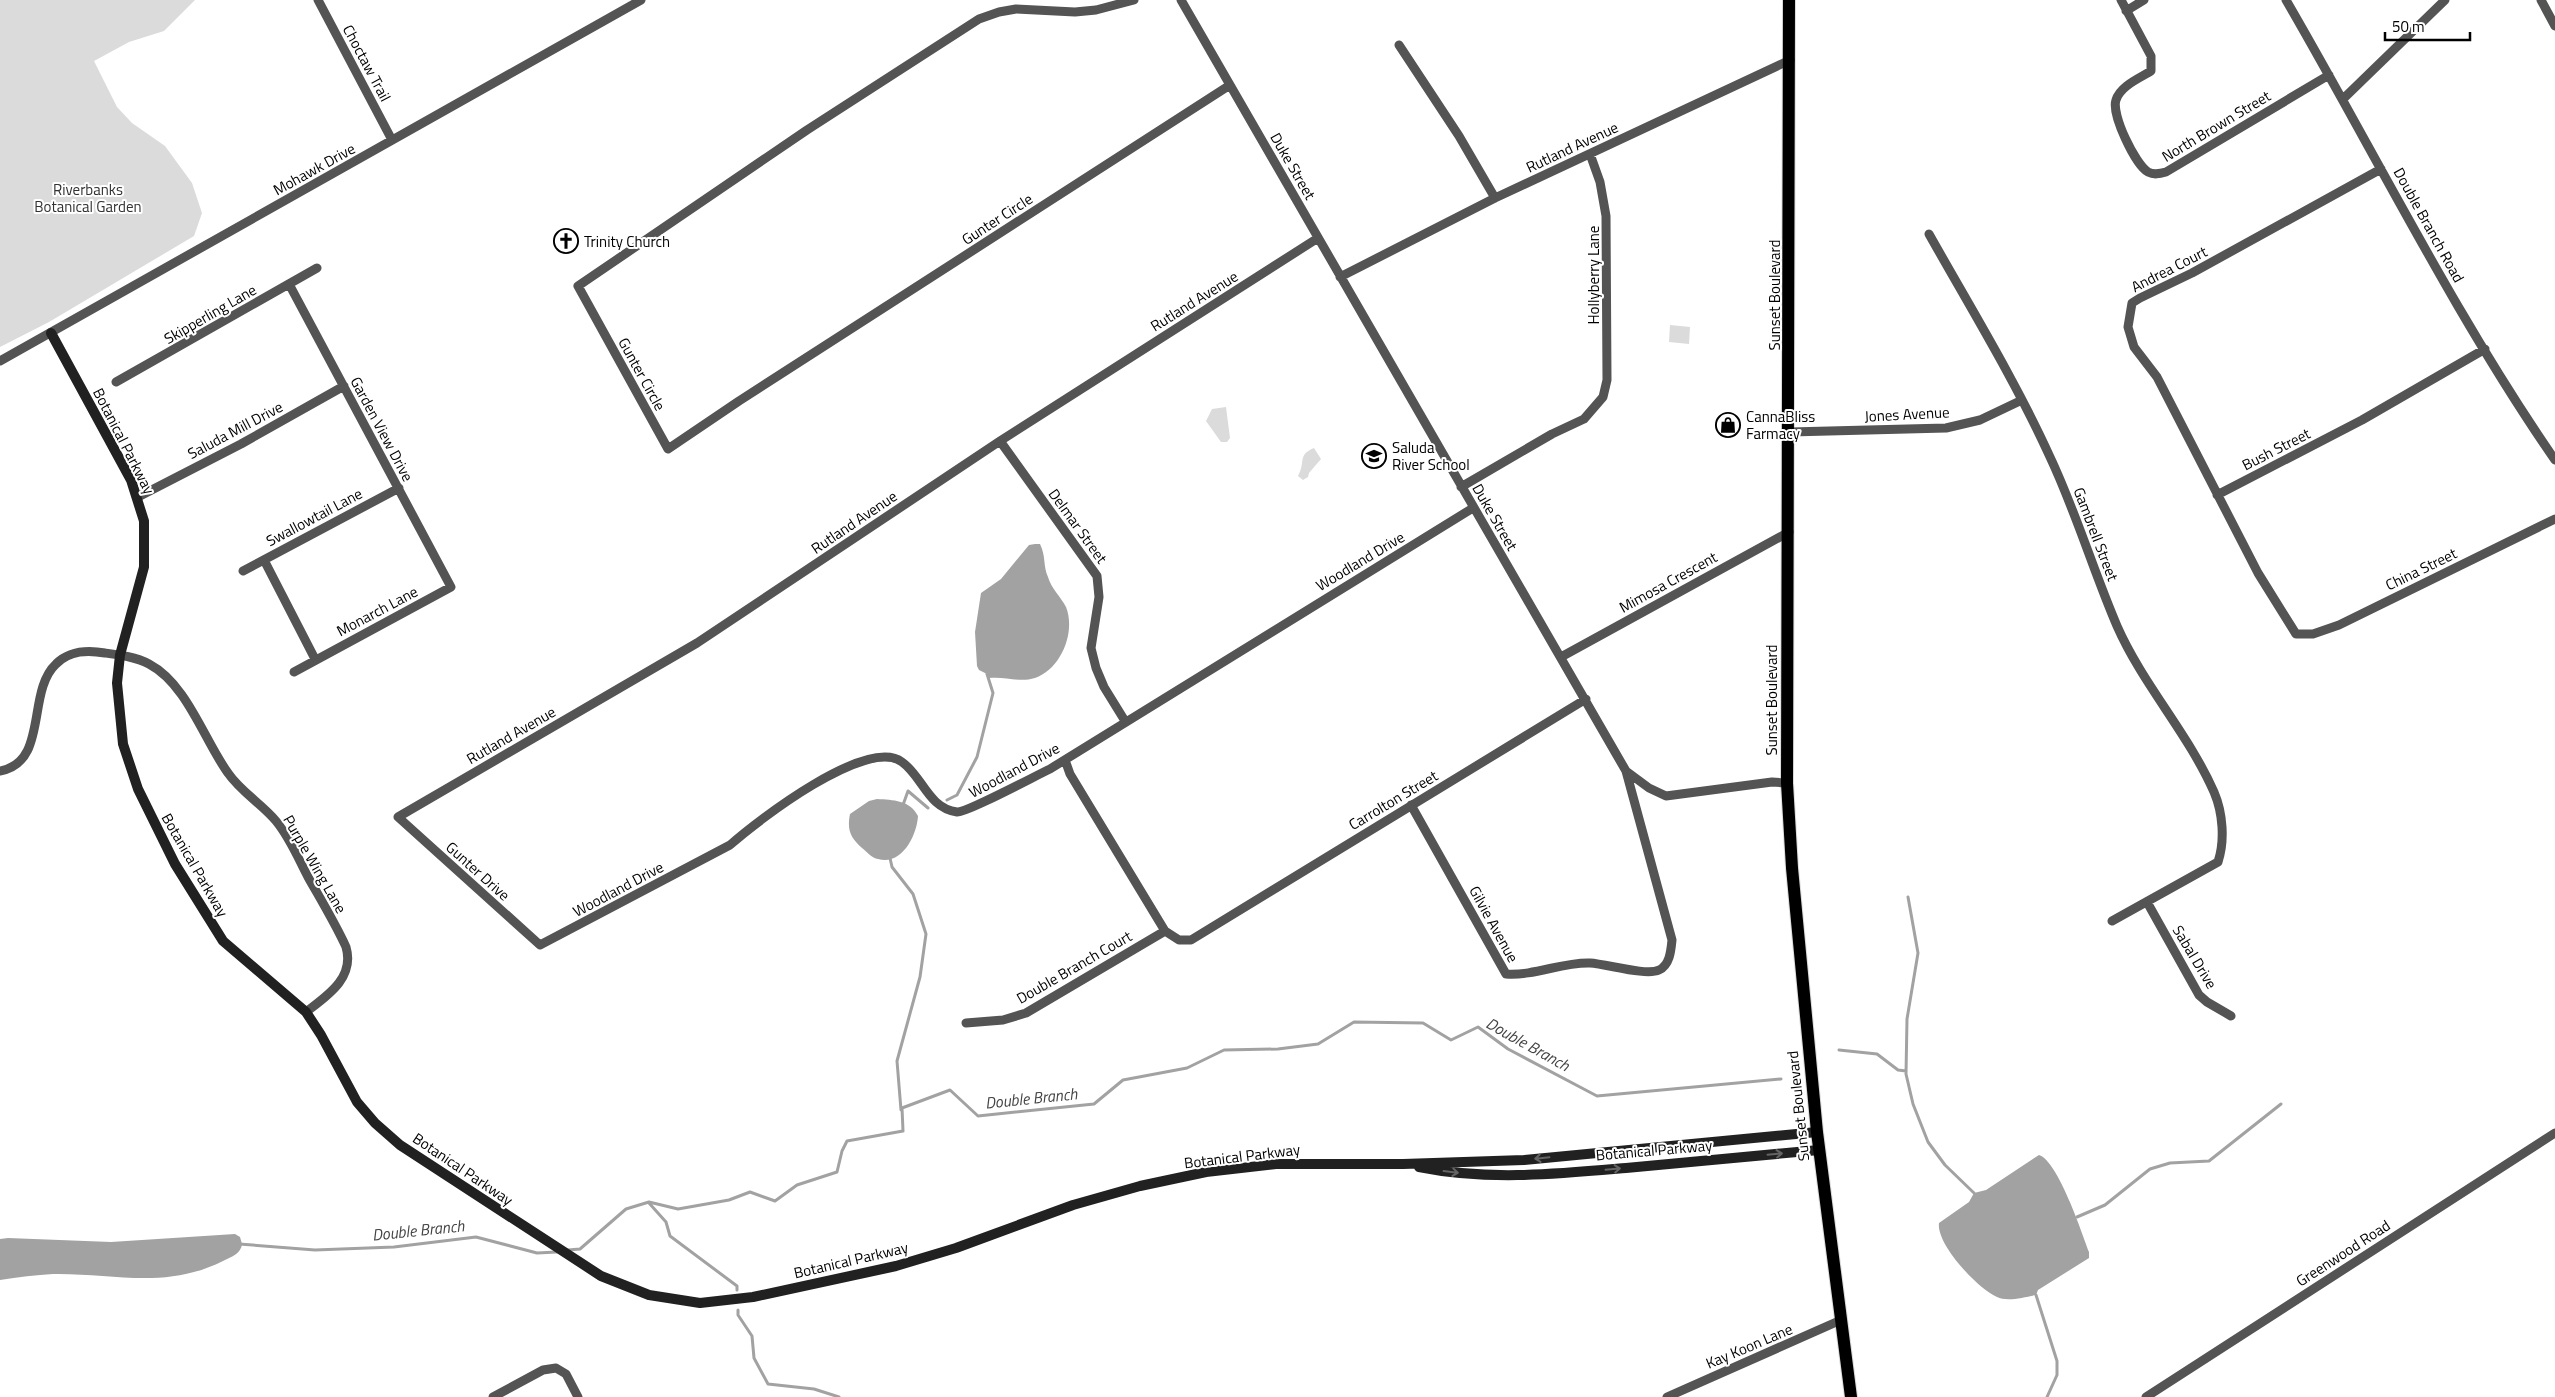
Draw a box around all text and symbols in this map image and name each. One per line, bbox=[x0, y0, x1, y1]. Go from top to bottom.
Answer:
scale bar bbox=[2385, 10, 2470, 42]
text: 50 m bbox=[2392, 15, 2425, 38]
street label: Choctaw Trail bbox=[337, 20, 397, 106]
street label: North Brown Street bbox=[2157, 84, 2275, 168]
street label: Rutland Avenue bbox=[1522, 116, 1622, 178]
street label: Duke Street bbox=[1264, 128, 1322, 205]
street label: Mohawk Drive bbox=[269, 137, 359, 201]
street label: Double Branch Road bbox=[2388, 163, 2470, 287]
park label: Riverbanks Botanical Garden bbox=[34, 178, 142, 218]
street label: Gunter Circle bbox=[957, 187, 1037, 251]
street label: Hollyberry Lane bbox=[1582, 226, 1605, 324]
church icon: Trinity Church bbox=[553, 228, 579, 254]
place label: Trinity Church bbox=[584, 230, 670, 253]
street label: Sunset Boulevard bbox=[1763, 240, 1786, 350]
street label: Andrea Court bbox=[2127, 240, 2212, 298]
street label: Rutland Avenue bbox=[1146, 265, 1242, 337]
street label: Skipperling Lane bbox=[160, 278, 260, 350]
street label: Gunter Circle bbox=[612, 333, 672, 415]
street label: Garden View Drive bbox=[345, 373, 419, 485]
street label: Botanical Parkway bbox=[87, 384, 161, 498]
street label: Saluda Mill Drive bbox=[183, 395, 287, 465]
street label: Jones Avenue bbox=[1864, 400, 1950, 428]
place label: CannaBliss Farmacy bbox=[1746, 405, 1815, 445]
shop icon: CannaBliss Farmacy bbox=[1715, 412, 1741, 438]
street label: Bush Street bbox=[2238, 422, 2315, 476]
place label: Saluda River School bbox=[1392, 436, 1470, 476]
school or university icon: Saluda River School bbox=[1361, 443, 1387, 469]
street label: Duke Street bbox=[1466, 479, 1524, 556]
street label: Swallowtail Lane bbox=[262, 482, 366, 552]
street label: Delmar Street bbox=[1043, 484, 1114, 569]
street label: Gambrell Street bbox=[2068, 484, 2125, 585]
street label: Rutland Avenue bbox=[806, 485, 902, 559]
street label: Woodland Drive bbox=[1311, 525, 1409, 597]
street label: China Street bbox=[2381, 541, 2461, 596]
street label: Mimosa Crescent bbox=[1615, 545, 1722, 619]
street label: Monarch Lane bbox=[332, 580, 422, 642]
street label: Sunset Boulevard bbox=[1760, 645, 1783, 755]
street label: Rutland Avenue bbox=[462, 700, 560, 770]
street label: Woodland Drive bbox=[965, 736, 1063, 804]
street label: Carrolton Street bbox=[1344, 764, 1443, 836]
street label: Botanical Parkway bbox=[156, 809, 234, 921]
street label: Purple Wing Lane bbox=[277, 810, 353, 918]
street label: Gunter Drive bbox=[441, 836, 515, 906]
street label: Woodland Drive bbox=[569, 855, 667, 923]
street label: Gilvie Avenue bbox=[1464, 882, 1524, 966]
street label: Sabal Drive bbox=[2167, 921, 2223, 993]
street label: Double Branch Court bbox=[1012, 924, 1137, 1009]
water label: Double Branch bbox=[1482, 1011, 1575, 1077]
street label: Sunset Boulevard bbox=[1781, 1050, 1815, 1162]
water label: Double Branch bbox=[984, 1081, 1079, 1115]
street label: Botanical Parkway bbox=[408, 1127, 518, 1211]
street label: Botanical Parkway bbox=[1595, 1133, 1713, 1167]
street label: Botanical Parkway bbox=[1183, 1137, 1301, 1175]
one-way arrow bbox=[1767, 1149, 1783, 1158]
one-way arrow bbox=[1534, 1153, 1550, 1163]
one-way arrow bbox=[1605, 1164, 1621, 1174]
one-way arrow bbox=[1443, 1168, 1459, 1178]
water label: Double Branch bbox=[371, 1213, 466, 1247]
street label: Greenwood Road bbox=[2291, 1214, 2395, 1292]
street label: Botanical Parkway bbox=[792, 1236, 910, 1284]
street label: Kay Koon Lane bbox=[1702, 1317, 1796, 1375]

